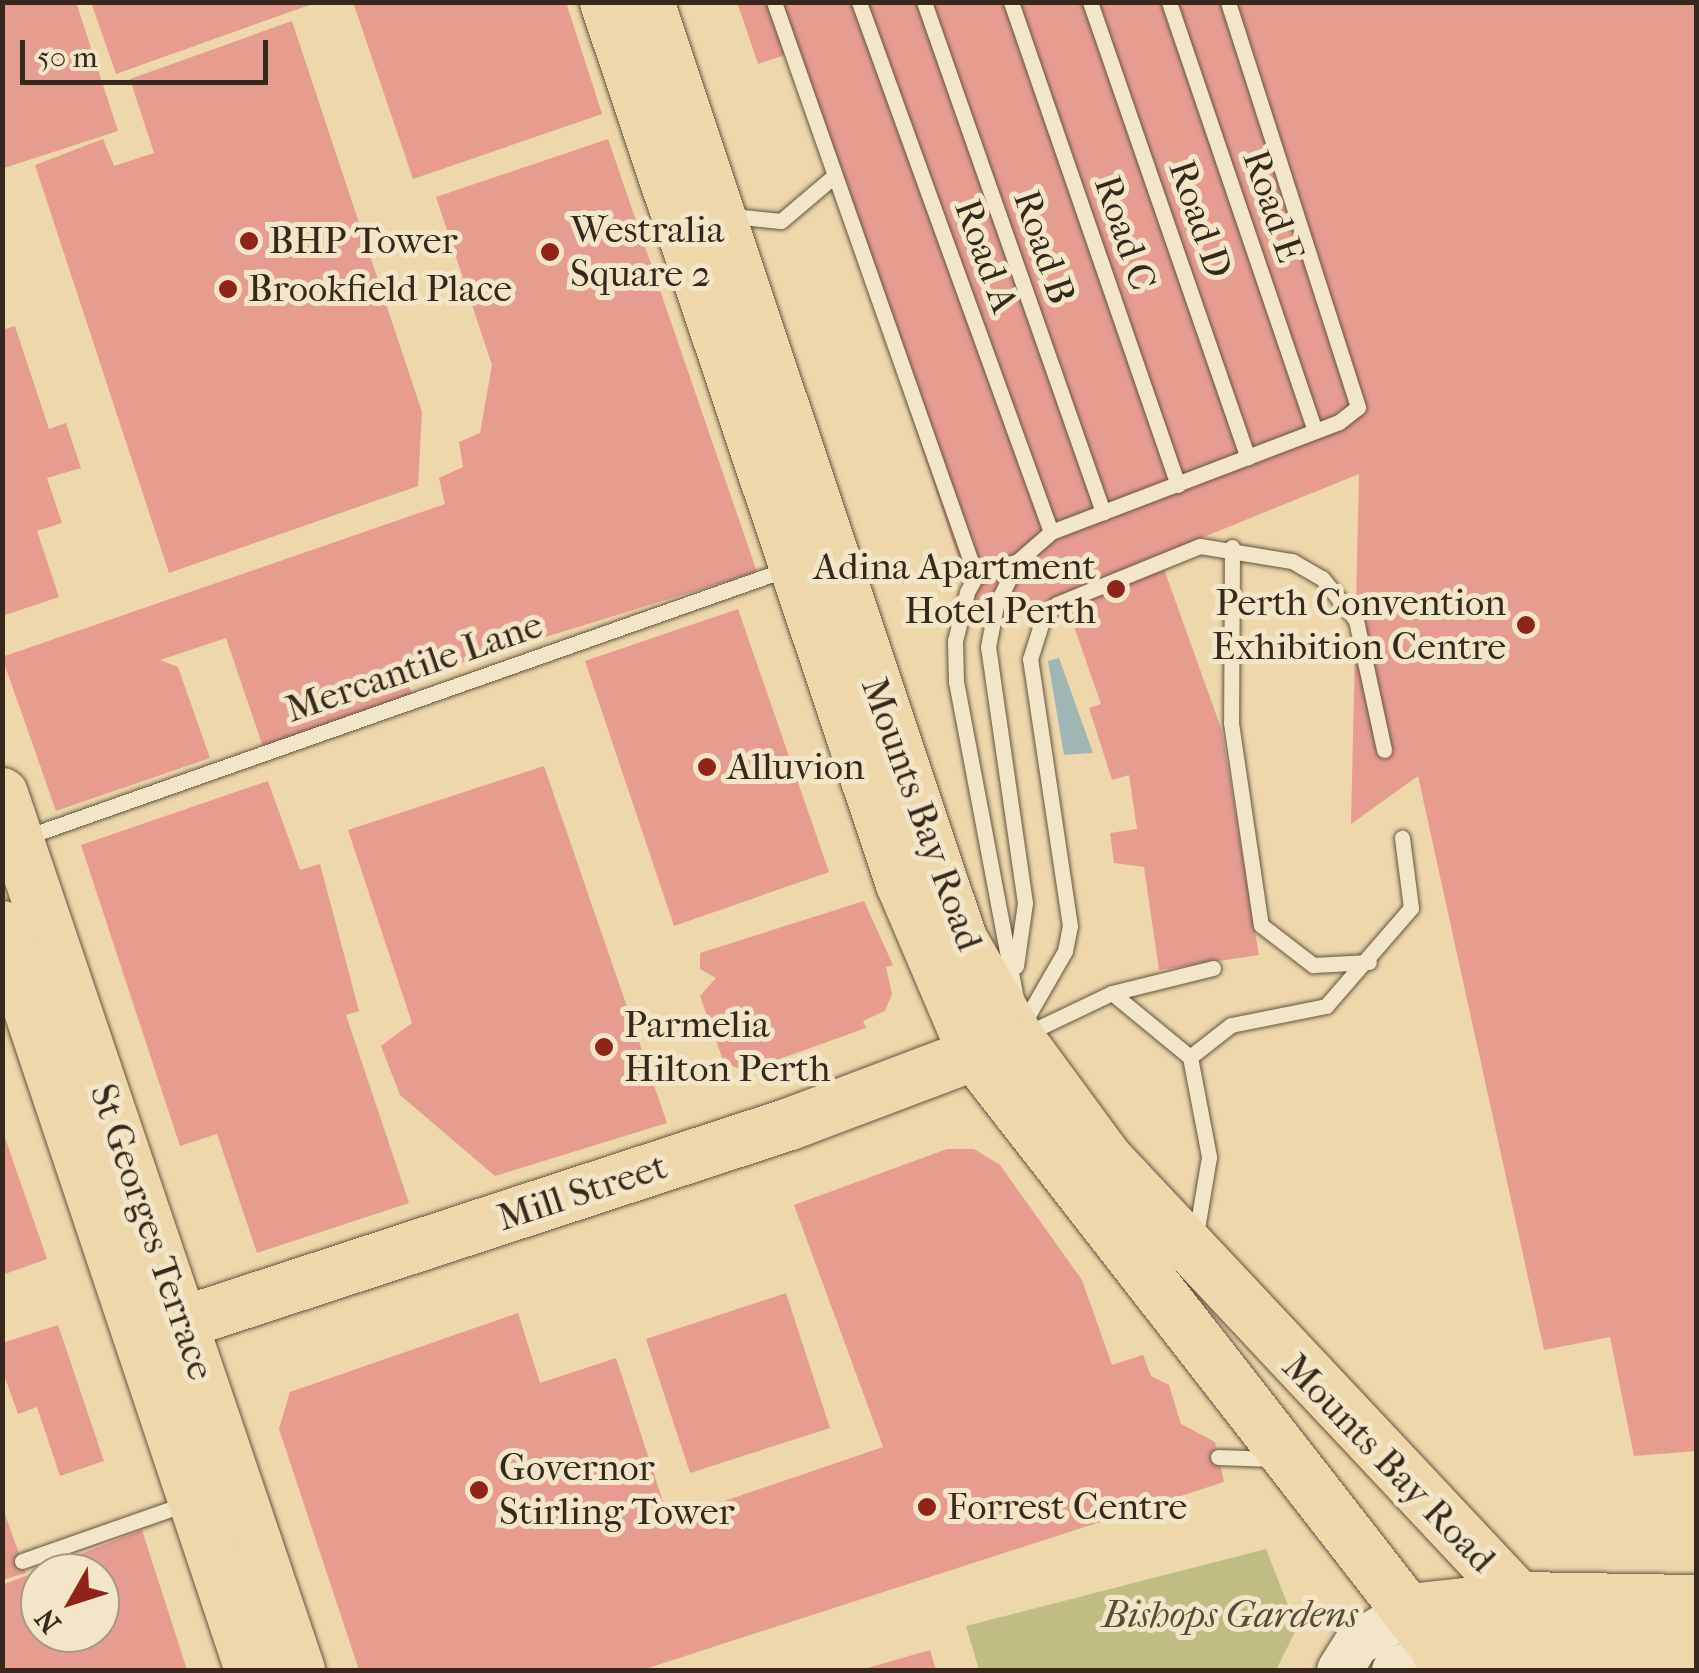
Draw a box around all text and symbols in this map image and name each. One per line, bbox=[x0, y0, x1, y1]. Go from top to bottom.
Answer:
scale bar bbox=[25, 20, 272, 82]
text: 50 m bbox=[37, 40, 98, 75]
street label: Road E bbox=[1233, 144, 1313, 268]
street label: Road D bbox=[1159, 154, 1241, 284]
street label: Road C bbox=[1084, 170, 1166, 296]
street label: Road B bbox=[1003, 184, 1085, 310]
street label: Road A bbox=[945, 193, 1027, 319]
place label: Westralia Square 2 bbox=[570, 207, 724, 296]
place label: BHP Tower bbox=[269, 218, 458, 264]
marker: BHP Tower bbox=[238, 230, 260, 252]
marker: Westralia Square 2 bbox=[539, 241, 561, 263]
place label: Brookfield Place bbox=[248, 266, 512, 312]
marker: Brookfield Place bbox=[217, 278, 239, 300]
place label: Adina Apartment Hotel Perth bbox=[813, 544, 1096, 634]
marker: Adina Apartment Hotel Perth bbox=[1105, 578, 1127, 600]
place label: Perth Convention Exhibition Centre bbox=[1212, 580, 1506, 669]
street label: Mercantile Lane bbox=[280, 602, 548, 732]
marker: Perth Convention Exhibition Centre bbox=[1515, 614, 1537, 636]
street label: Mounts Bay Road bbox=[852, 671, 992, 957]
place label: Alluvion bbox=[727, 744, 865, 790]
marker: Alluvion bbox=[696, 756, 718, 778]
place label: Parmelia Hilton Perth bbox=[624, 1002, 830, 1092]
marker: Parmelia Hilton Perth bbox=[593, 1036, 615, 1058]
street label: St Georges Terrace bbox=[80, 1078, 224, 1386]
street label: Mill Street bbox=[492, 1143, 672, 1241]
street label: Mounts Bay Road bbox=[1273, 1344, 1505, 1582]
place label: Governor Stirling Tower bbox=[499, 1445, 735, 1535]
marker: Governor Stirling Tower bbox=[468, 1479, 490, 1501]
place label: Forrest Centre bbox=[947, 1484, 1187, 1530]
marker: Forrest Centre bbox=[916, 1496, 938, 1518]
north arrow bbox=[20, 1553, 120, 1653]
park label: Bishops Gardens bbox=[1102, 1592, 1358, 1638]
text: N bbox=[28, 1602, 67, 1640]

